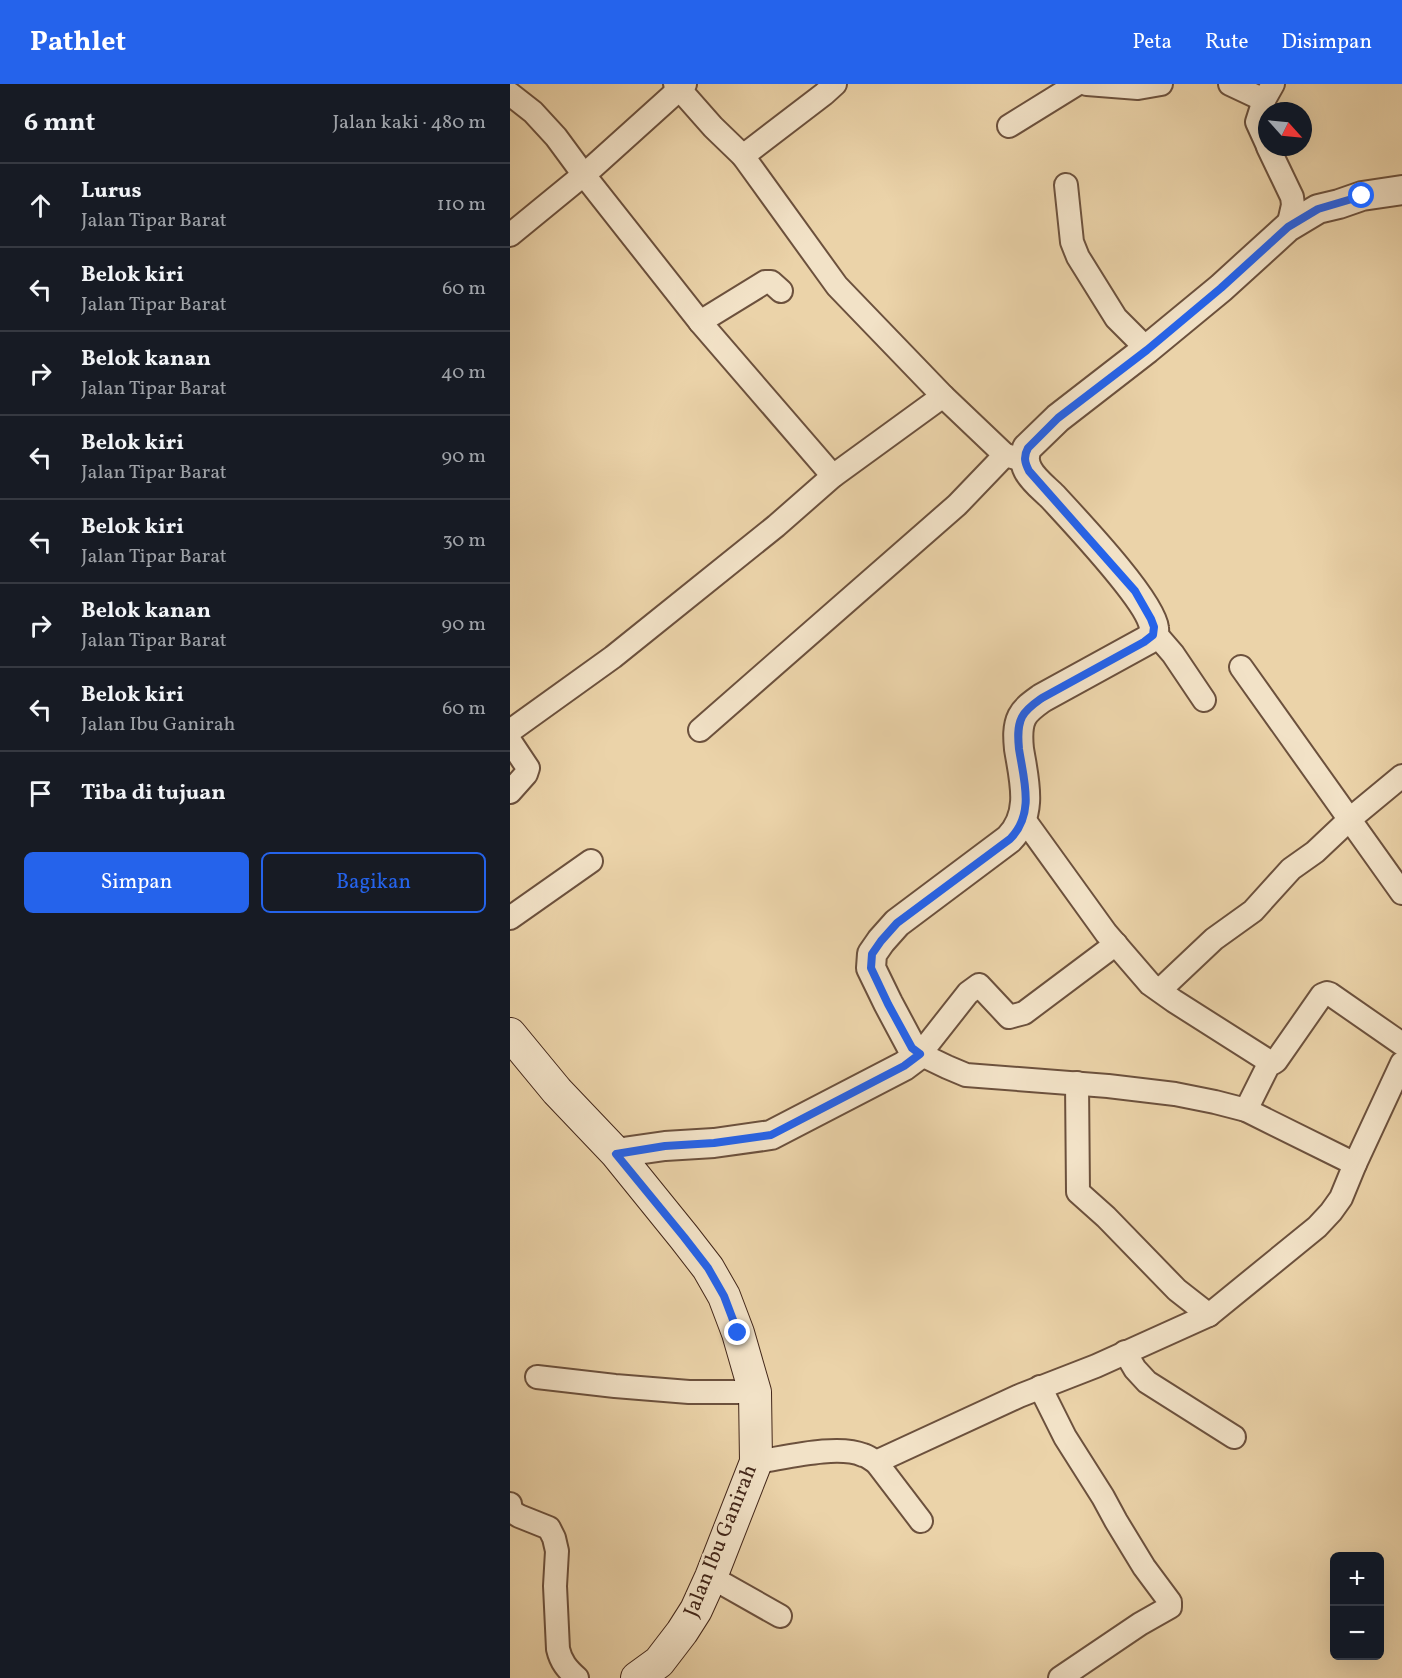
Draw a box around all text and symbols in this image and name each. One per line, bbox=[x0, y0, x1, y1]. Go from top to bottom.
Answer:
text: Pathlet bbox=[30, 23, 126, 62]
text: Peta bbox=[1133, 28, 1172, 57]
text: Rute bbox=[1205, 28, 1248, 57]
text: Disimpan bbox=[1281, 28, 1372, 57]
north arrow bbox=[1258, 102, 1312, 156]
text: 6 mnt bbox=[24, 105, 95, 141]
text: Jalan kaki · 480 m bbox=[332, 109, 486, 137]
text: Lurus bbox=[81, 176, 142, 207]
route start bbox=[1348, 182, 1374, 208]
icon: ahead bbox=[24, 189, 57, 222]
text: 110 m bbox=[437, 191, 486, 219]
text: Jalan Tipar Barat bbox=[81, 207, 227, 235]
text: Belok kiri bbox=[81, 260, 184, 291]
icon: left bbox=[24, 273, 57, 306]
text: 60 m bbox=[442, 275, 486, 303]
text: Jalan Tipar Barat bbox=[81, 291, 227, 319]
text: Belok kanan bbox=[81, 344, 211, 375]
icon: right bbox=[24, 357, 57, 390]
text: 40 m bbox=[441, 359, 486, 387]
text: Jalan Tipar Barat bbox=[81, 375, 227, 403]
text: Belok kiri bbox=[81, 428, 184, 459]
icon: left bbox=[24, 441, 57, 474]
text: 90 m bbox=[442, 443, 486, 471]
text: Jalan Tipar Barat bbox=[81, 459, 227, 487]
text: Belok kiri bbox=[81, 512, 184, 543]
icon: left bbox=[24, 525, 57, 558]
text: 30 m bbox=[442, 527, 486, 555]
text: Jalan Tipar Barat bbox=[81, 543, 227, 571]
text: Belok kanan bbox=[81, 596, 211, 627]
icon: right bbox=[24, 609, 57, 642]
text: 90 m bbox=[442, 611, 486, 639]
text: Jalan Tipar Barat bbox=[81, 627, 227, 655]
text: Belok kiri bbox=[81, 680, 184, 711]
icon: left bbox=[24, 693, 57, 726]
text: 60 m bbox=[442, 695, 486, 723]
text: Jalan Ibu Ganirah bbox=[81, 711, 236, 739]
icon: arrive bbox=[24, 777, 57, 810]
text: Tiba di tujuan bbox=[81, 778, 226, 809]
button: Simpan bbox=[24, 852, 249, 913]
button: Bagikan bbox=[261, 852, 486, 913]
route end bbox=[724, 1319, 750, 1345]
street label: Jalan Ibu Ganirah bbox=[677, 1460, 765, 1622]
map controls bbox=[1330, 1552, 1384, 1660]
button: + bbox=[1330, 1552, 1384, 1606]
button: − bbox=[1330, 1606, 1384, 1660]

